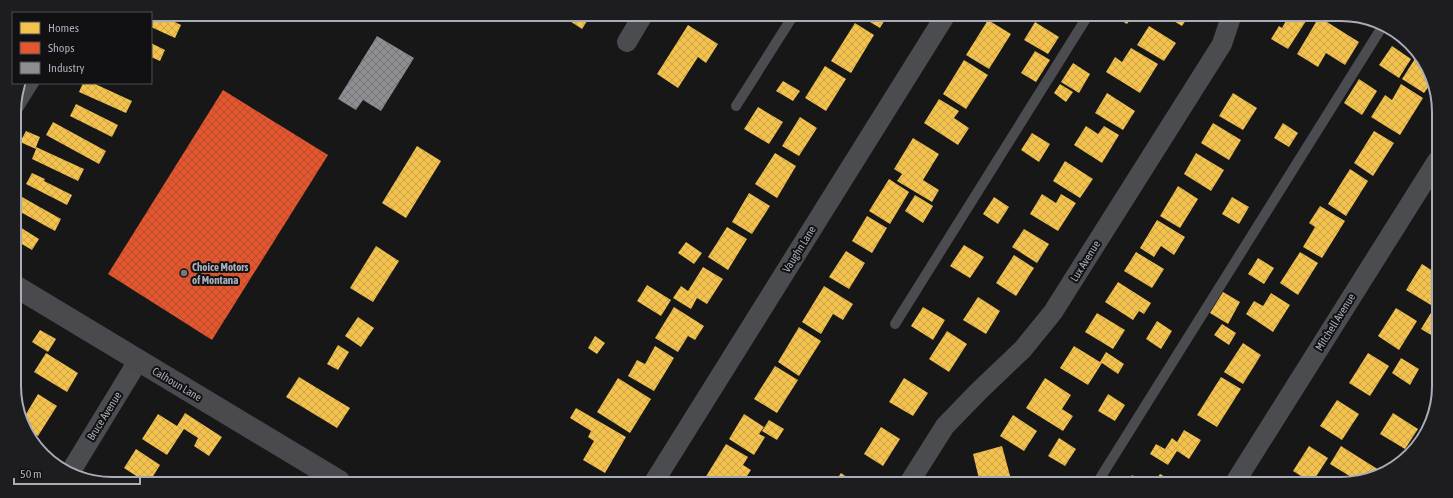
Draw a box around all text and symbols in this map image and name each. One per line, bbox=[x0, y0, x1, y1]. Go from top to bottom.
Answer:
legend bbox=[12, 12, 152, 84]
text: Homes bbox=[48, 21, 79, 35]
text: Shops bbox=[48, 41, 74, 55]
text: Industry bbox=[48, 61, 85, 75]
street label: Vaughn Lane bbox=[780, 224, 818, 274]
street label: Lux Avenue bbox=[1068, 238, 1102, 284]
place label: Choice Motors of Montana bbox=[192, 261, 249, 286]
marker: Choice Motors of Montana bbox=[179, 268, 189, 278]
street label: Mitchell Avenue bbox=[1313, 291, 1357, 353]
street label: Calhoun Lane bbox=[150, 365, 204, 403]
street label: Bruce Avenue bbox=[84, 390, 124, 442]
scale bar bbox=[14, 460, 140, 486]
text: 50 m bbox=[20, 467, 42, 481]

